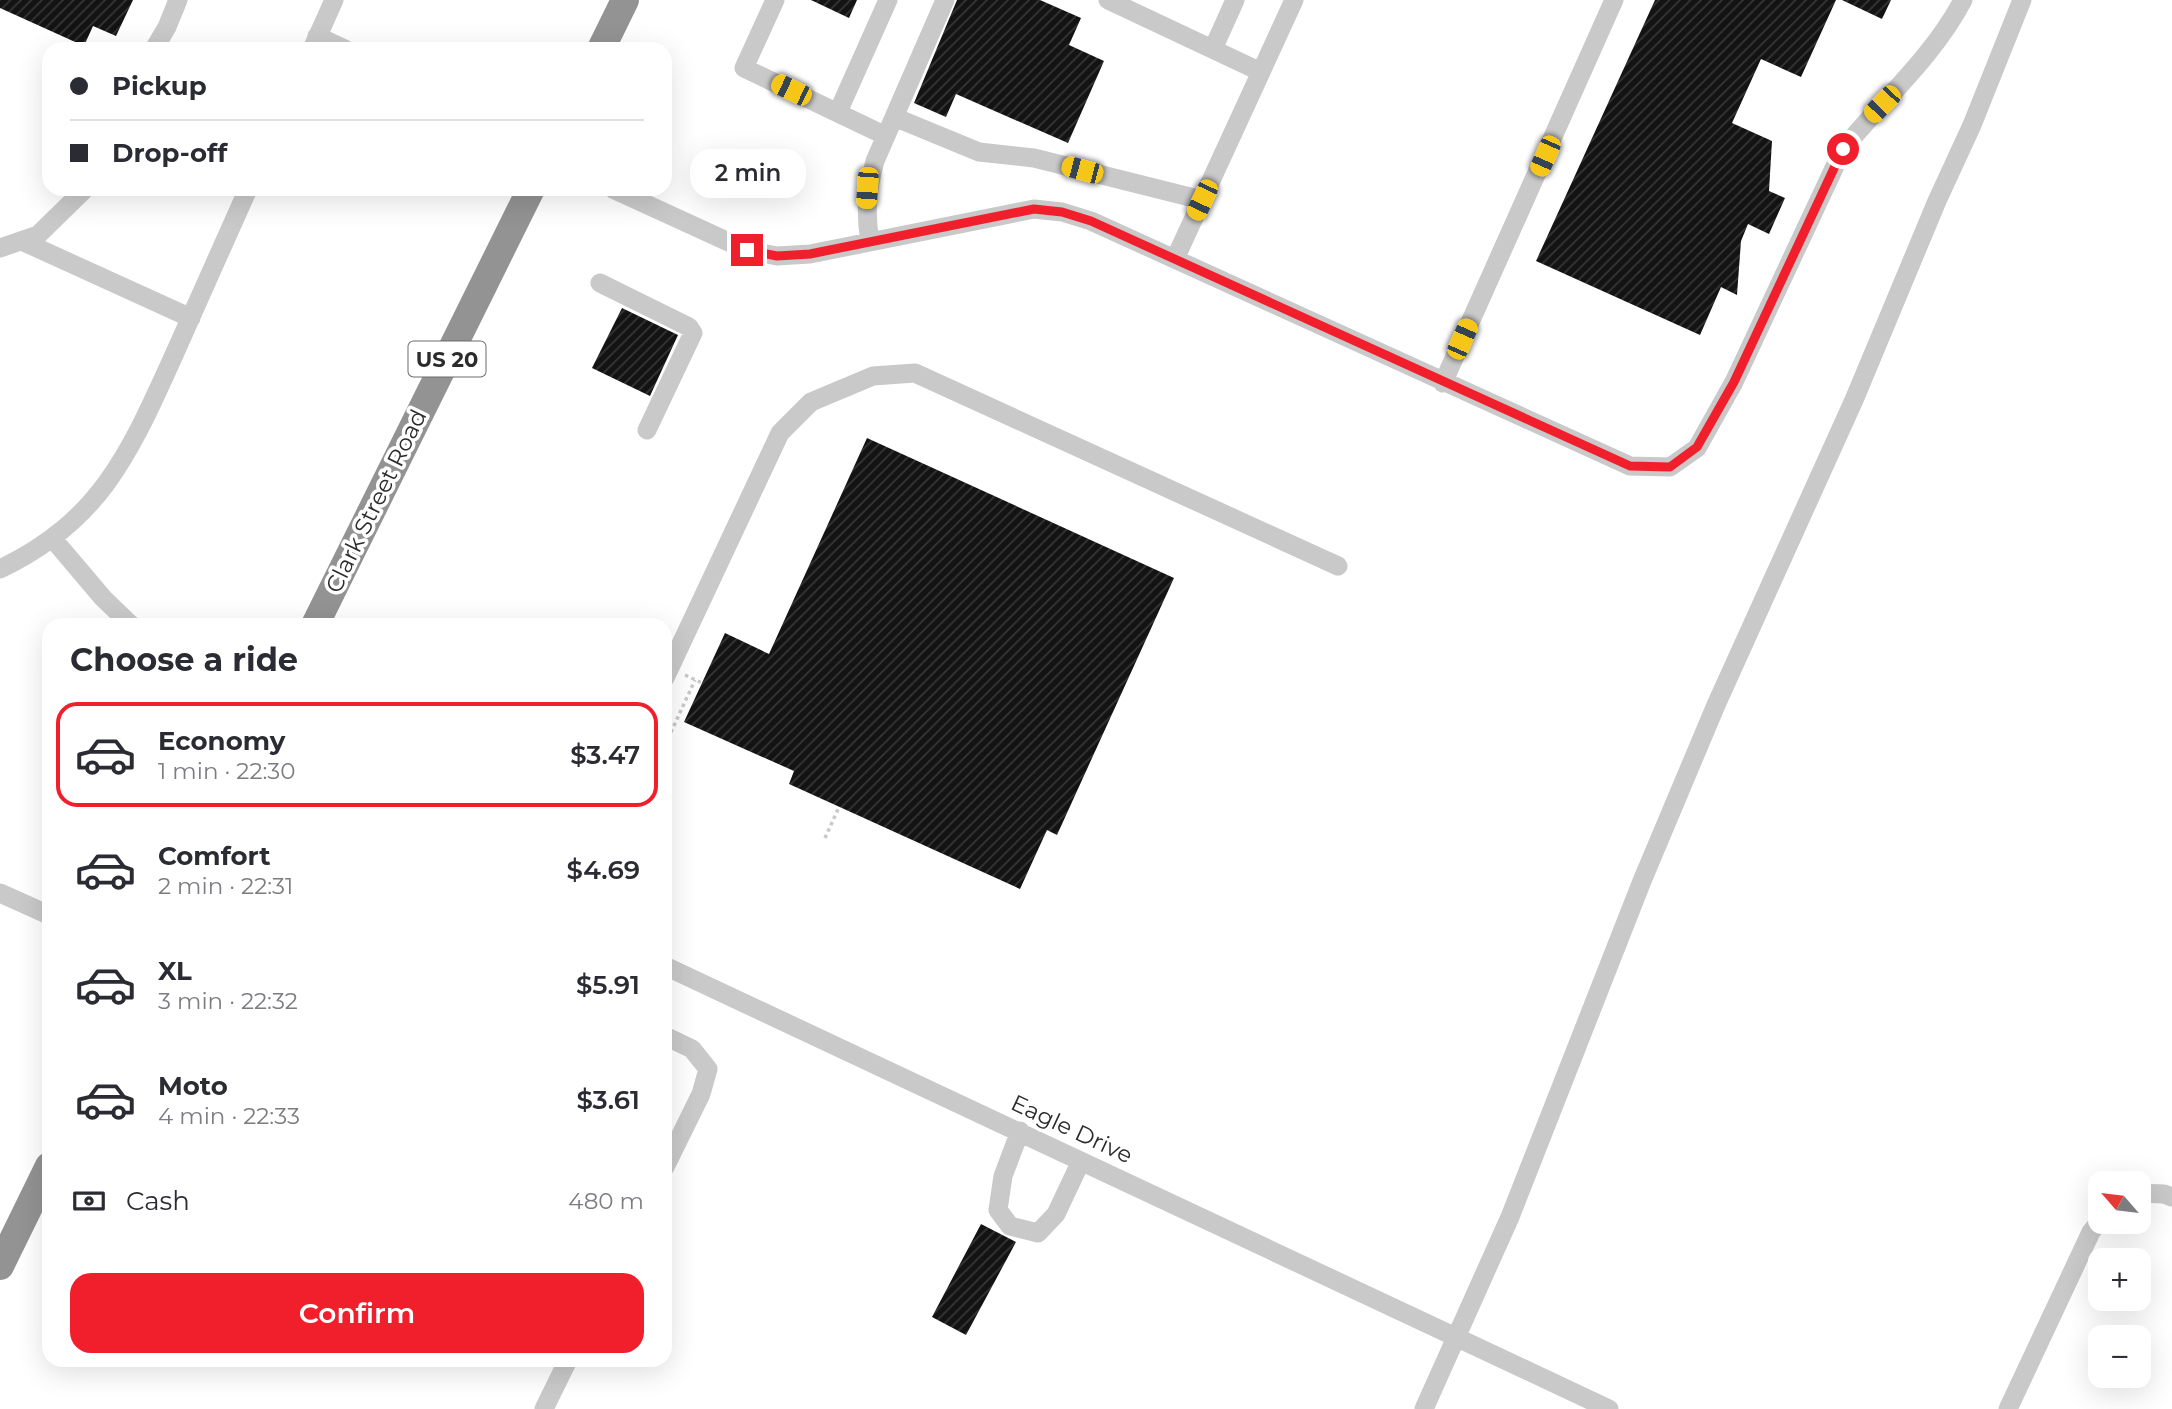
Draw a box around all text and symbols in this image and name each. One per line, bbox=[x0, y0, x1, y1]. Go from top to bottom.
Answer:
text: Pickup bbox=[112, 70, 207, 102]
car bbox=[768, 71, 815, 109]
car bbox=[1860, 82, 1905, 126]
car bbox=[1527, 133, 1564, 179]
route start bbox=[1827, 133, 1859, 165]
text: Drop-off bbox=[112, 137, 227, 169]
callout: 2 min bbox=[689, 148, 805, 198]
car bbox=[1059, 154, 1106, 186]
text: 2 min bbox=[715, 159, 781, 187]
car bbox=[856, 166, 879, 210]
car bbox=[1184, 177, 1221, 223]
route end bbox=[731, 234, 763, 266]
car bbox=[1444, 316, 1481, 362]
road number: US 20 bbox=[408, 342, 486, 376]
street label: Clark Street Road bbox=[319, 405, 433, 597]
text: Choose a ride bbox=[70, 640, 298, 679]
icon: car bbox=[74, 723, 137, 786]
text: Economy bbox=[158, 725, 285, 757]
text: $3.47 bbox=[570, 739, 640, 771]
text: 1 min · 22:30 bbox=[158, 757, 296, 785]
icon: car bbox=[74, 838, 137, 901]
text: Comfort bbox=[158, 840, 270, 872]
text: $4.69 bbox=[567, 854, 640, 886]
text: 2 min · 22:31 bbox=[158, 872, 293, 900]
icon: car bbox=[74, 953, 137, 1016]
text: XL bbox=[158, 955, 192, 987]
text: $5.91 bbox=[576, 969, 640, 1001]
text: 3 min · 22:32 bbox=[158, 987, 298, 1015]
icon: car bbox=[74, 1068, 137, 1131]
text: Moto bbox=[158, 1070, 228, 1102]
text: $3.61 bbox=[576, 1084, 640, 1116]
street label: Eagle Drive bbox=[1007, 1089, 1137, 1169]
text: 4 min · 22:33 bbox=[158, 1102, 300, 1130]
north arrow bbox=[2088, 1171, 2151, 1234]
map controls bbox=[2088, 1171, 2151, 1388]
icon: cash bbox=[70, 1182, 108, 1220]
text: Cash bbox=[126, 1185, 190, 1217]
text: 480 m bbox=[568, 1187, 644, 1215]
button: + bbox=[2088, 1248, 2151, 1311]
button: Confirm bbox=[70, 1273, 644, 1353]
button: − bbox=[2088, 1325, 2151, 1388]

